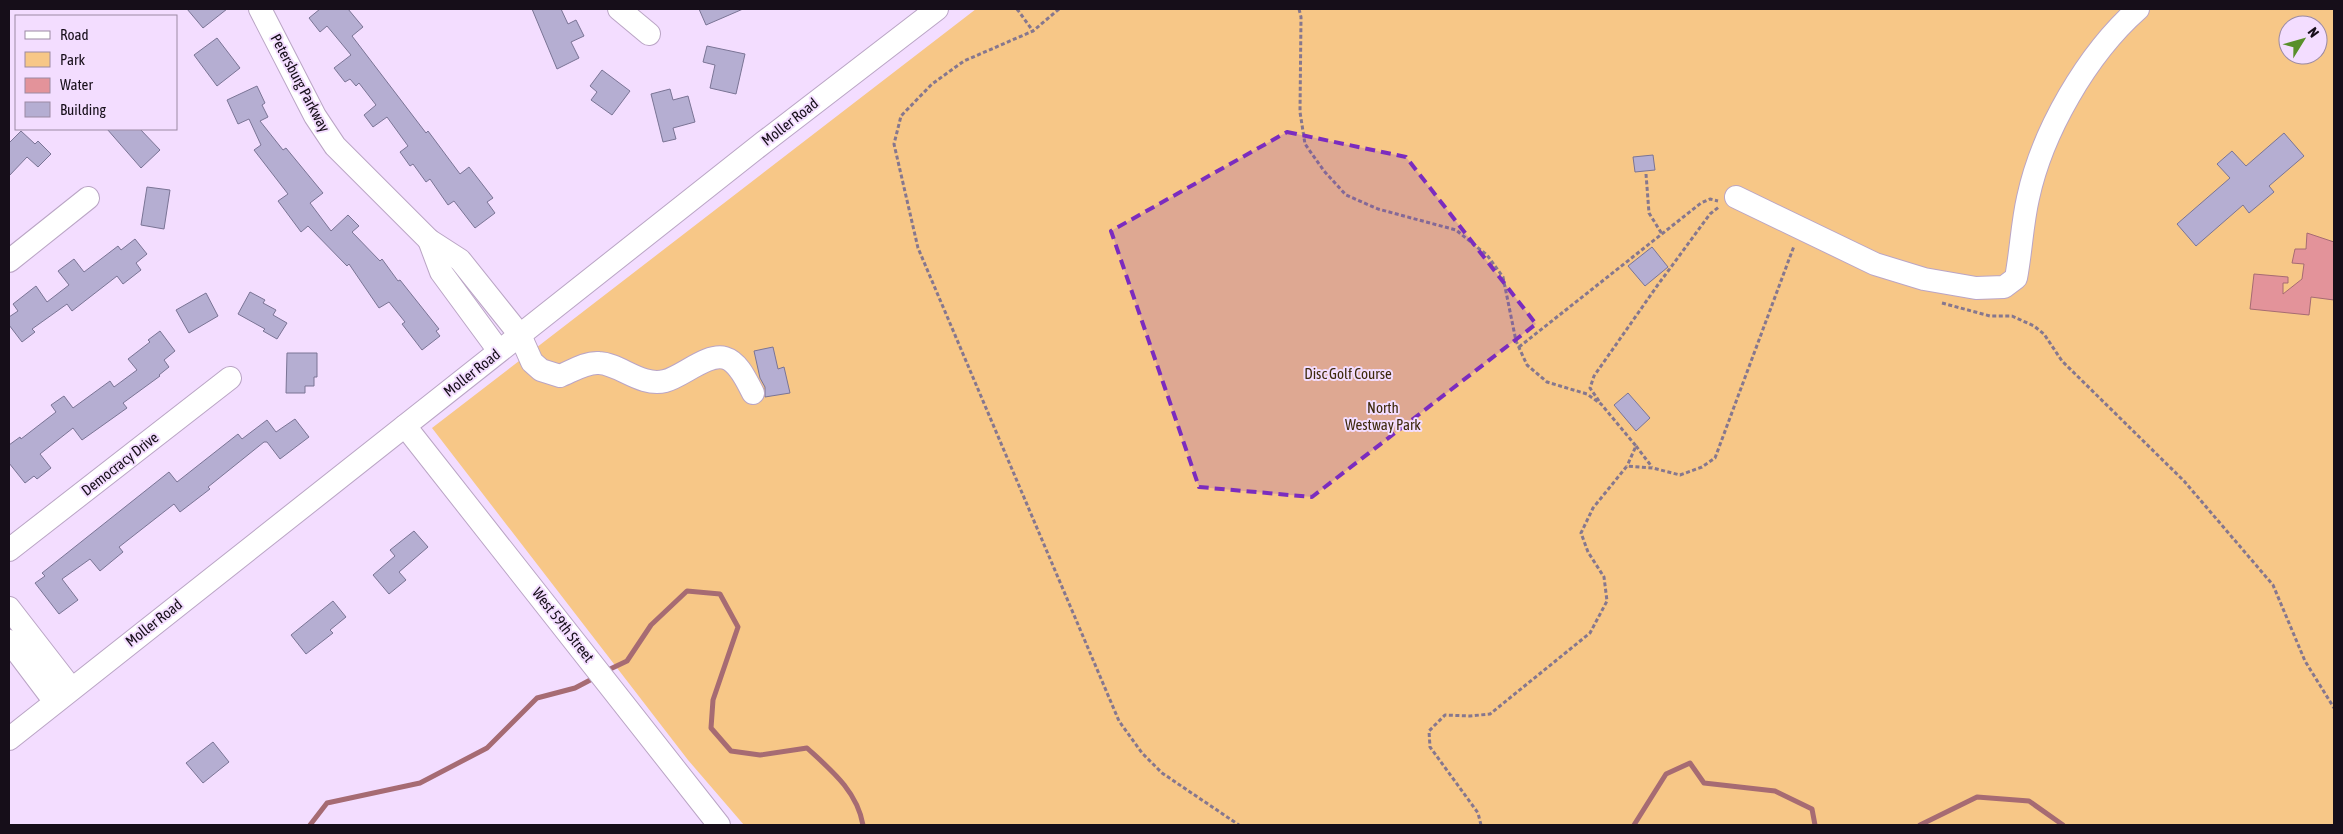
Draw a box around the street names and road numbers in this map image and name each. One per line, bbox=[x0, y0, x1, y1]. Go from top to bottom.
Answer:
street label: Petersburg Parkway bbox=[267, 31, 333, 135]
street label: Moller Road bbox=[758, 94, 821, 149]
street label: Moller Road bbox=[440, 345, 503, 400]
street label: Democracy Drive bbox=[78, 428, 162, 499]
street label: West 59th Street bbox=[529, 584, 598, 665]
street label: Moller Road bbox=[122, 595, 185, 650]

